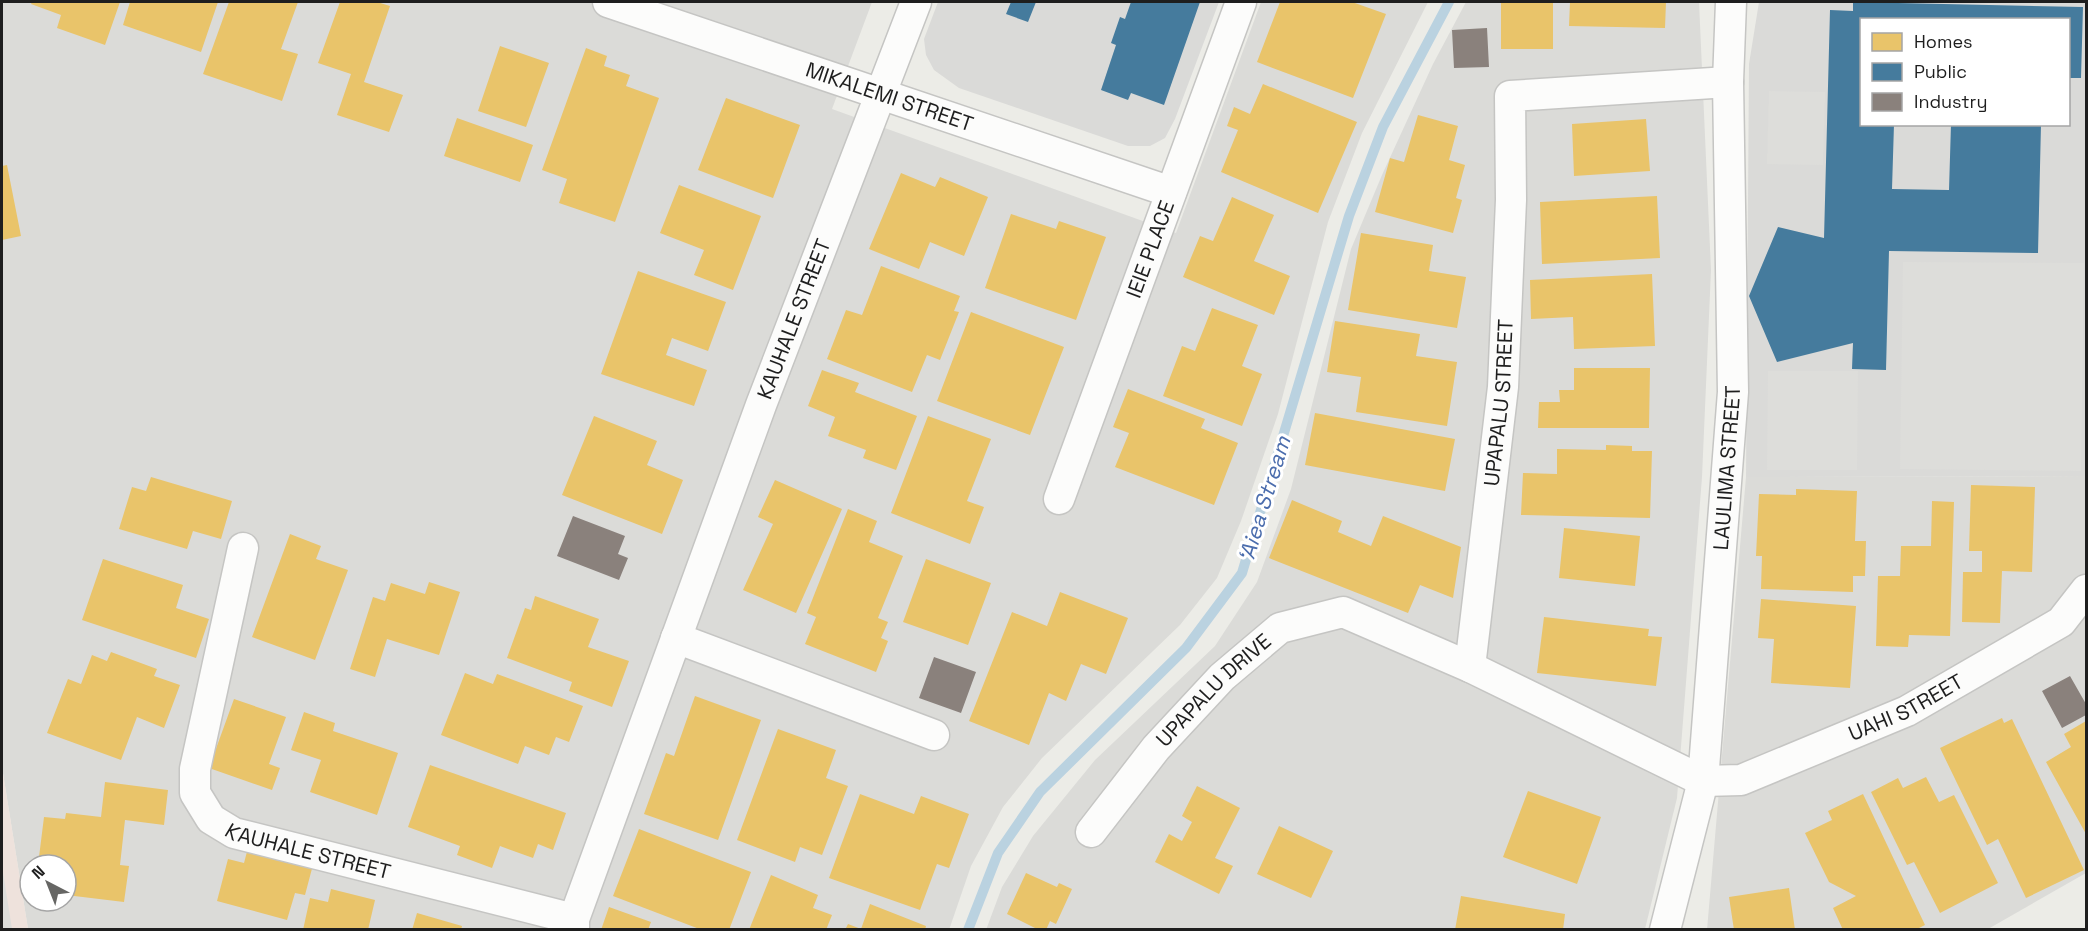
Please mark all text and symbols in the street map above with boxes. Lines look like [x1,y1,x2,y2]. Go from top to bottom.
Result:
legend [1860,18,2070,126]
text: Homes [1914,30,1973,53]
street label: MIKALEMI STREET [802,56,977,137]
text: Public [1914,60,1967,83]
text: Industry [1914,90,1987,113]
street label: IEIE PLACE [1120,197,1180,301]
street label: KAUHALE STREET [751,235,837,403]
street label: UPAPALU STREET [1477,319,1519,488]
street label: LAULIMA STREET [1707,385,1746,551]
water label: ʻAiea Stream [1232,432,1297,565]
street label: UPAPALU DRIVE [1150,627,1277,752]
street label: UAHI STREET [1844,667,1968,747]
street label: KAUHALE STREET [220,817,394,885]
north arrow [18,853,78,913]
text: N [27,861,49,884]

